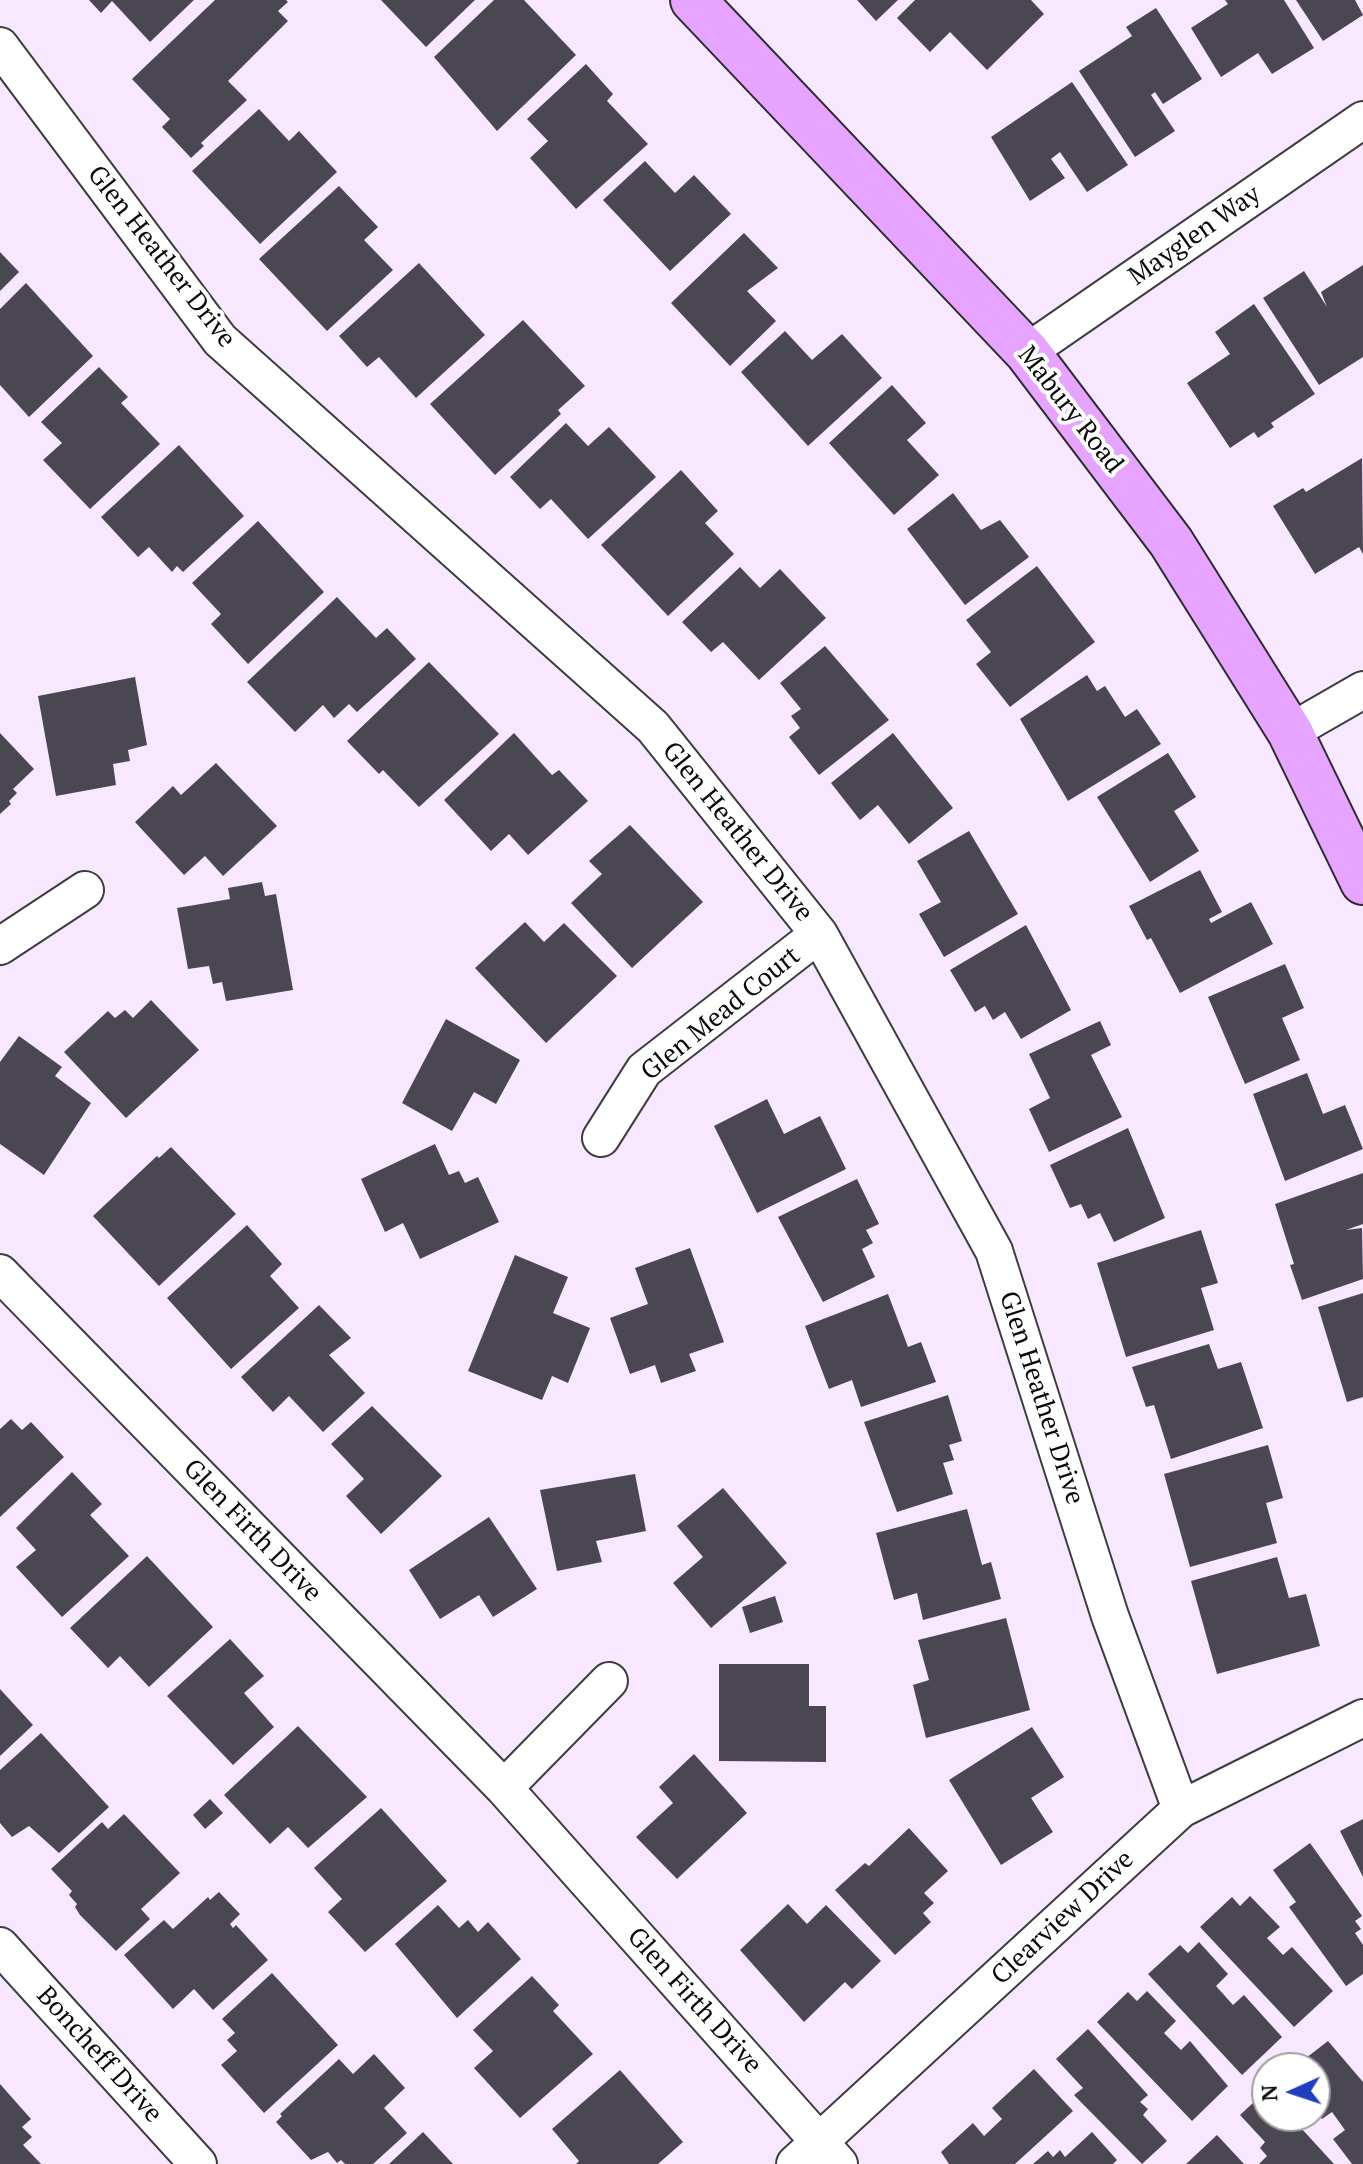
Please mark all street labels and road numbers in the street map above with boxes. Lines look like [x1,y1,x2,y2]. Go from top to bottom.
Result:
street label: Glen Heather Drive [80,160,242,354]
street label: Mayglen Way [1123,179,1267,293]
street label: Mabury Road [1011,340,1129,480]
street label: Glen Heather Drive [655,736,819,928]
street label: Glen Mead Court [635,940,807,1088]
street label: Glen Heather Drive [992,1288,1090,1508]
street label: Glen Firth Drive [176,1453,328,1609]
street label: Clearview Drive [986,1844,1140,1992]
street label: Glen Firth Drive [620,1922,768,2080]
street label: Boncheff Drive [30,1981,168,2129]

